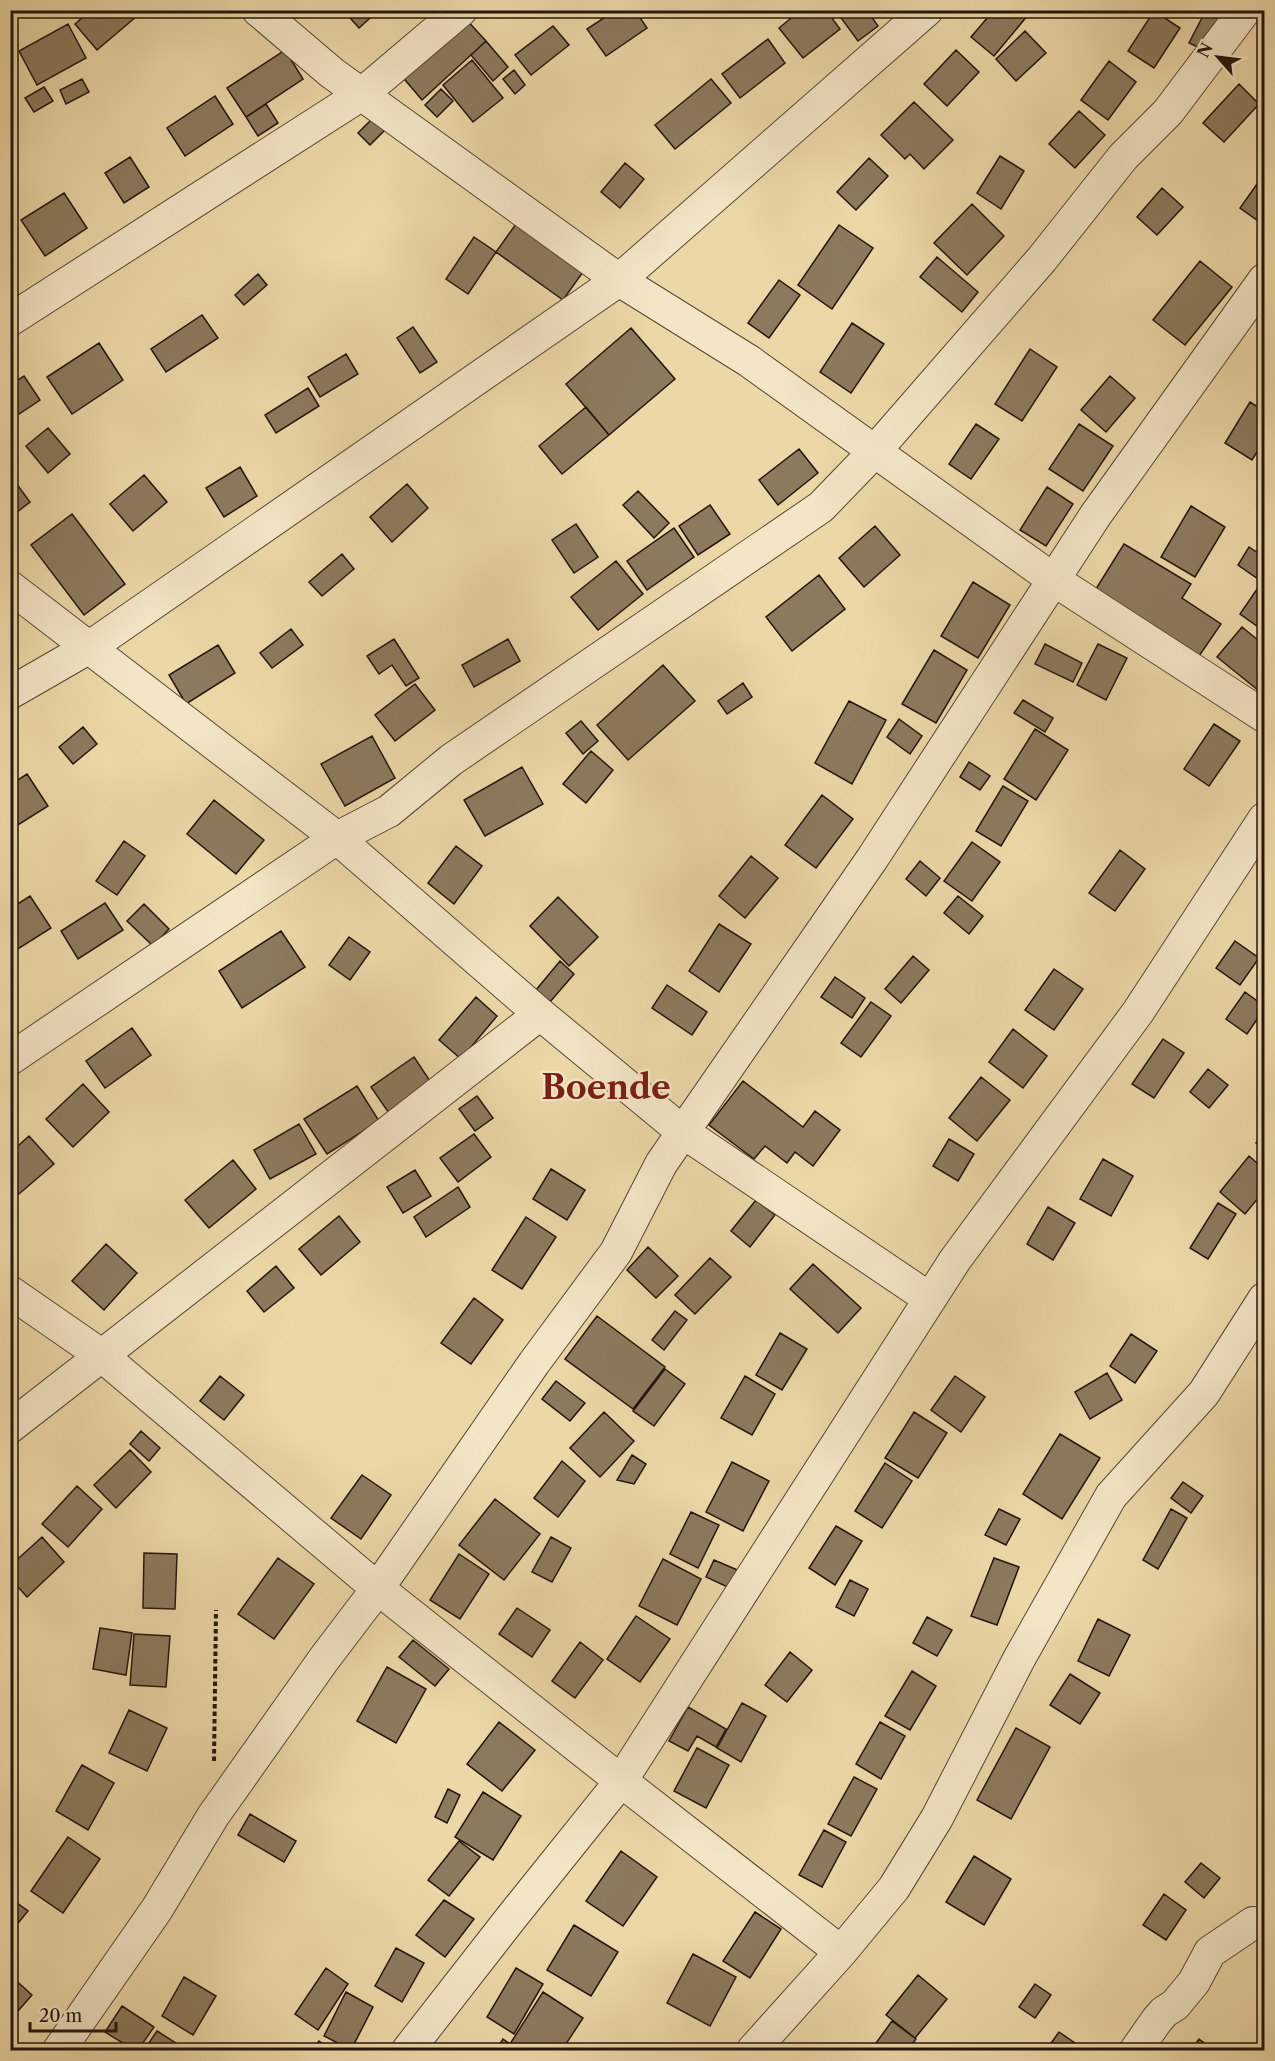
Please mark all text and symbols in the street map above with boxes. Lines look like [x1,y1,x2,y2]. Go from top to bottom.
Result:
north arrow [1188,27,1248,87]
text: N [1193,39,1217,61]
district label: Boende [541,1067,671,1108]
scale bar [30,1995,116,2033]
text: 20 m [39,2005,83,2027]

